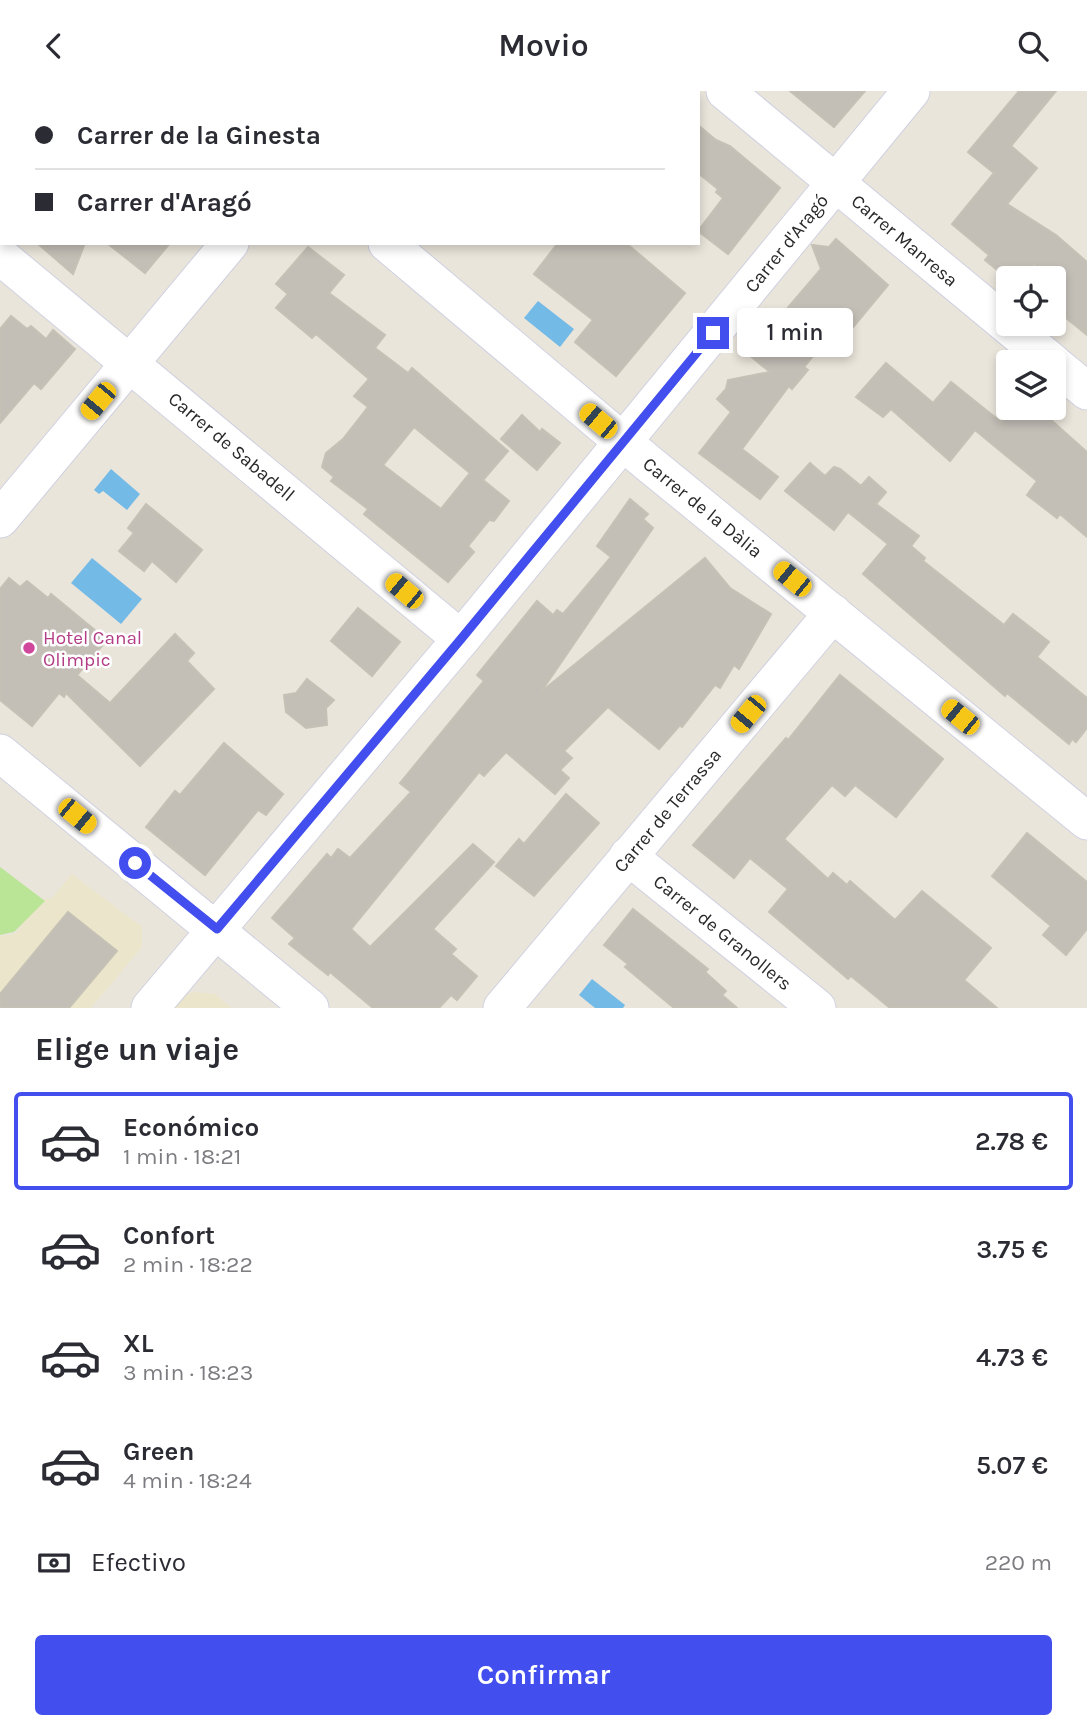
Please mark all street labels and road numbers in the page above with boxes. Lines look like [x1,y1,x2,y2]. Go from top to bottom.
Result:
street label: Carrer d'Aragó [740,190,833,297]
street label: Carrer Manresa [847,190,962,292]
street label: Carrer de Sabadell [164,388,299,506]
street label: Carrer de la Dàlia [638,453,767,563]
street label: Carrer de Terrassa [610,744,726,877]
street label: Carrer de Granollers [649,870,796,995]

